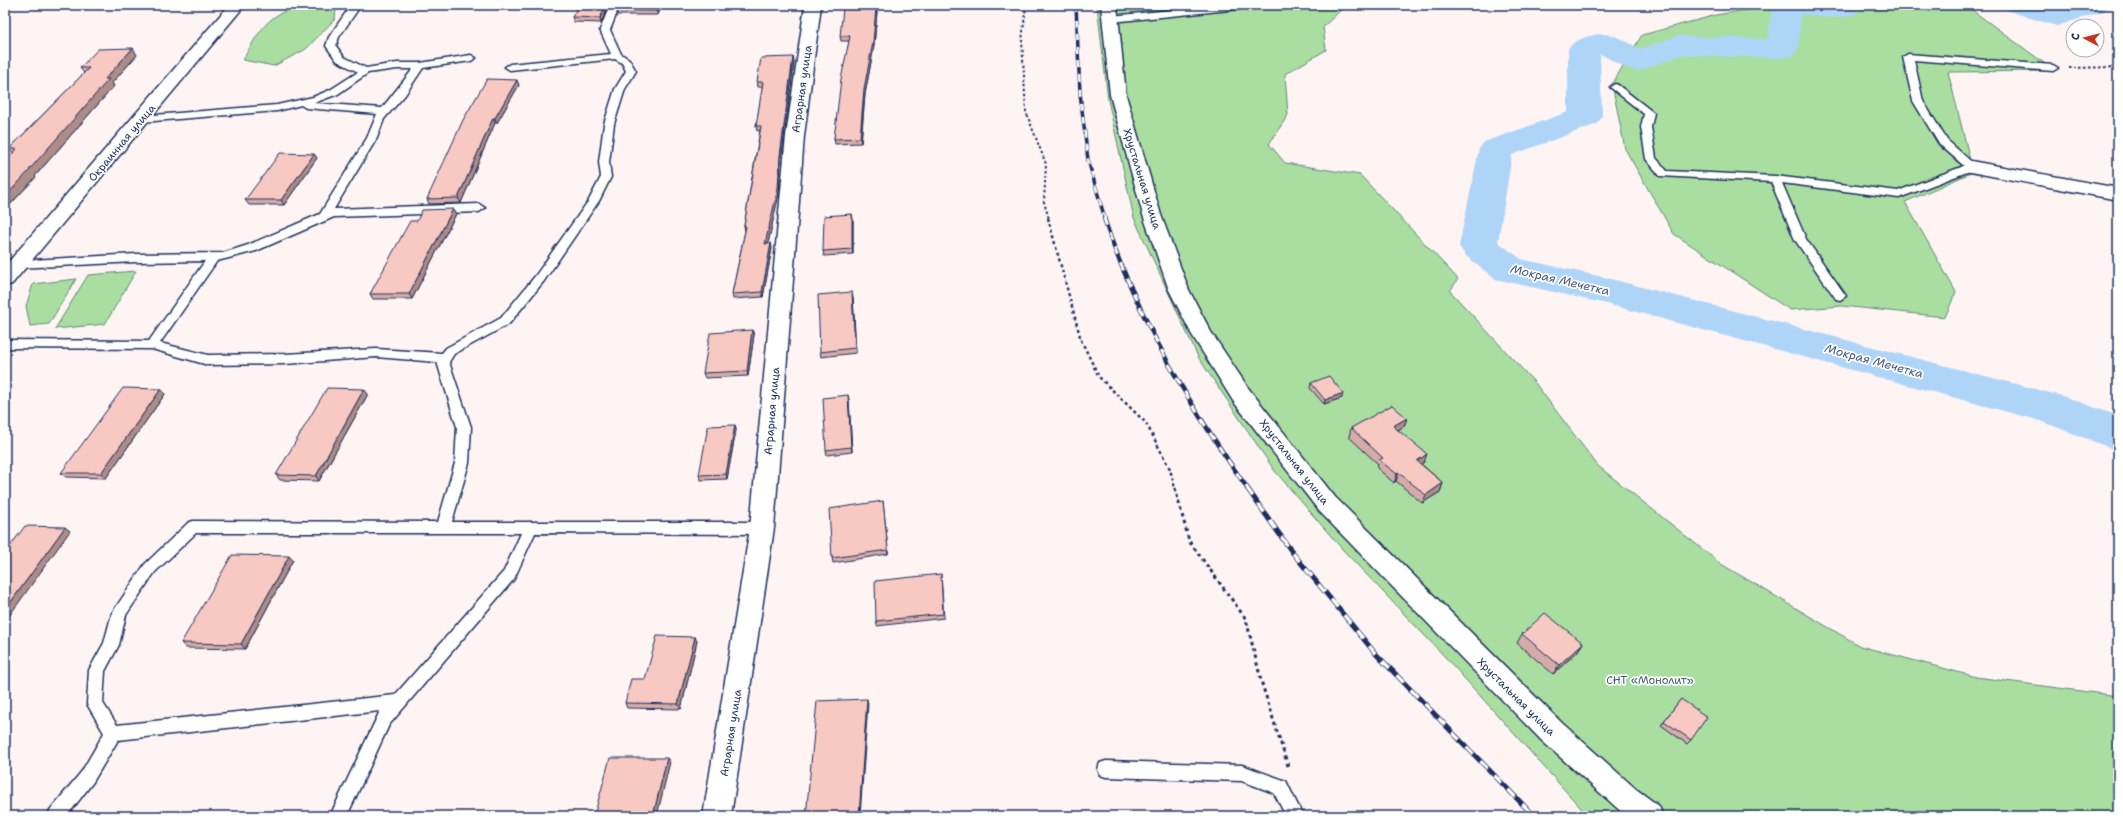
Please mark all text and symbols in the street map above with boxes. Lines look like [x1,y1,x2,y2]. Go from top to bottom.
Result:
north arrow [2065,18,2105,58]
text: С [2068,32,2083,41]
street label: Аграрная улица [788,44,816,134]
street label: Окраинная улица [85,101,159,185]
street label: Хрустальная улица [1120,127,1165,231]
water label: Мокрая Мечетка [1509,261,1611,299]
water label: Мокрая Мечетка [1823,340,1925,382]
street label: Аграрная улица [761,366,783,456]
street label: Хрустальная улица [1256,416,1332,508]
street label: Хрустальная улица [1474,655,1558,739]
park label: СНТ «Монолит» [1606,673,1694,688]
street label: Аграрная улица [717,688,745,778]

